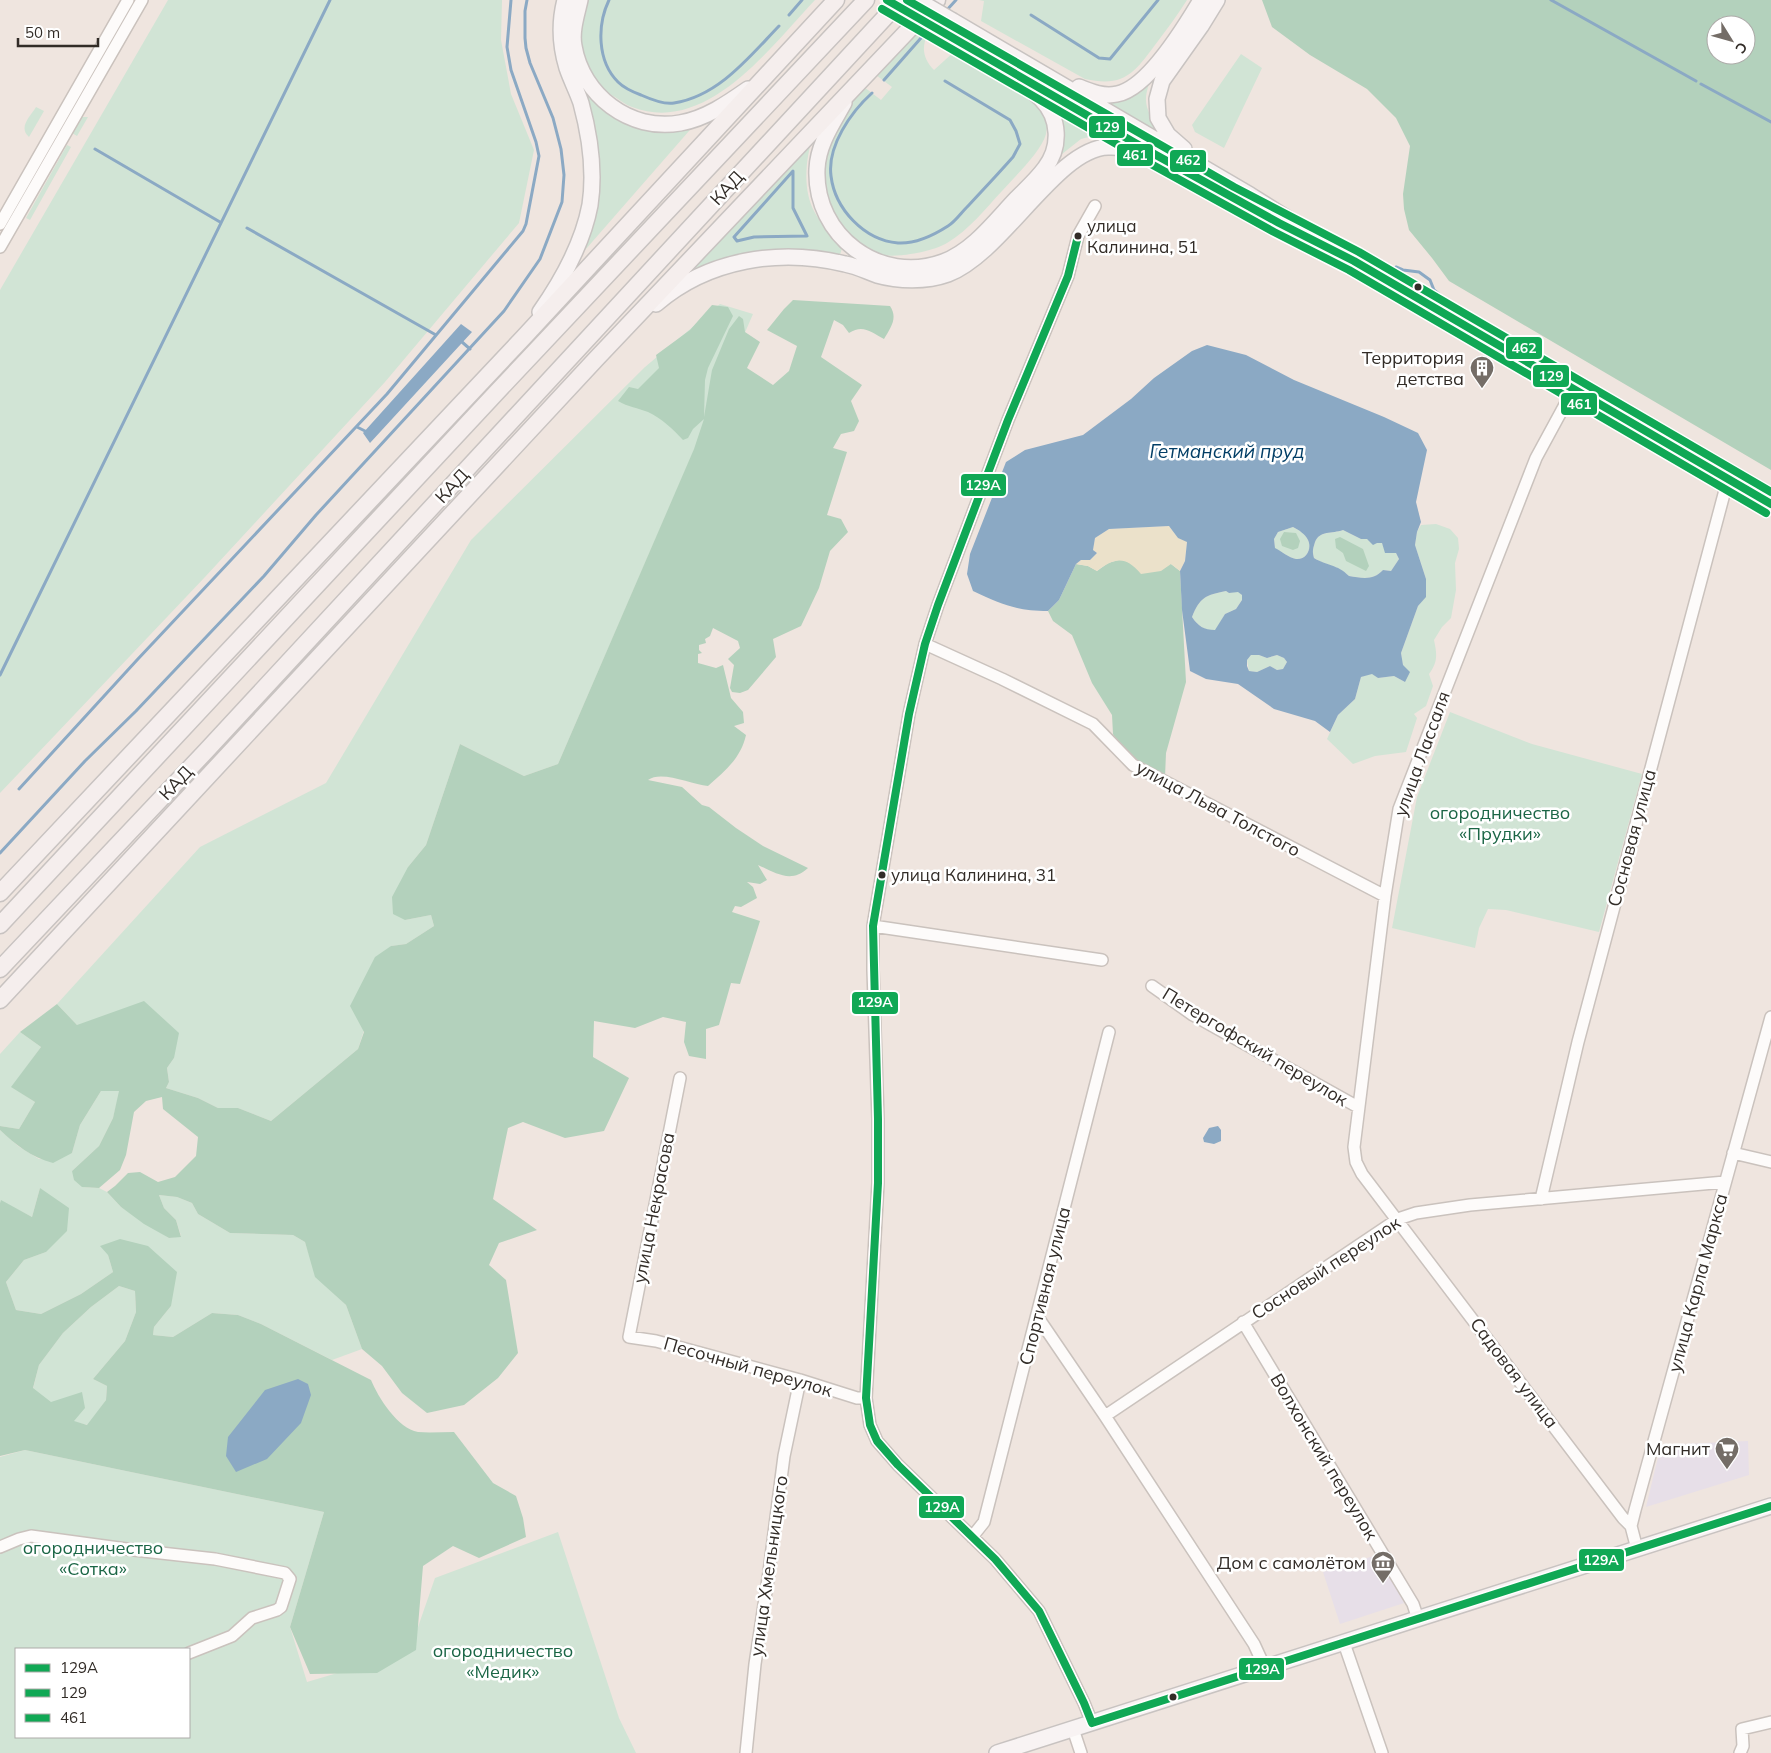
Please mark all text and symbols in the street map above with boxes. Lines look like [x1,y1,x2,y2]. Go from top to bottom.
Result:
scale bar [18,15,98,47]
north arrow [1706,15,1756,65]
text: 50 m [25,23,60,42]
text: С [1731,39,1751,57]
line badge: 129 [1088,115,1126,139]
text: 129 [1094,118,1120,136]
line badge: 461 [1116,143,1154,167]
text: 461 [1122,146,1148,164]
line badge: 462 [1169,149,1207,173]
text: 462 [1175,151,1201,169]
street label: КАД [705,165,749,210]
place label: улица Калинина, 51 [1087,215,1198,257]
marker: улица Калинина, 51 [1073,231,1083,241]
unlabelled marker [1413,282,1423,292]
line badge: 462 [1505,336,1543,360]
text: 462 [1511,339,1537,357]
place label: Территория детства [1362,346,1464,390]
building icon: Территория детства [1469,355,1495,389]
line badge: 129 [1532,364,1570,388]
text: 129 [1538,367,1564,385]
line badge: 461 [1560,392,1598,416]
text: 461 [1566,395,1592,413]
water label: Гетманский пруд [1150,439,1304,463]
street label: КАД [430,463,474,508]
line badge: 129А [960,473,1007,497]
text: 129А [965,476,1001,494]
street label: улица Лассаля [1388,688,1455,820]
street label: улица Льва Толстого [1132,755,1304,862]
street label: КАД [154,760,198,805]
street label: Сосновая улица [1602,767,1661,909]
park label: огородничество «Прудки» [1430,801,1570,845]
place label: улица Калинина, 31 [891,864,1056,886]
marker: улица Калинина, 31 [877,870,887,880]
street label: Петергофский переулок [1158,982,1352,1111]
line badge: 129А [851,991,899,1015]
text: 129А [857,993,893,1011]
street label: улица Некрасова [628,1131,679,1285]
street label: улица Карла Маркса [1663,1191,1732,1375]
street label: Спортивная улица [1014,1204,1075,1367]
street label: Сосновый переулок [1247,1211,1405,1324]
street label: Садовая улица [1465,1313,1563,1433]
street label: Песочный переулок [661,1331,835,1402]
street label: Волхонский переулок [1266,1369,1383,1544]
supermarket icon: Магнит [1714,1436,1740,1470]
place label: Магнит [1646,1437,1711,1460]
street label: улица Хмельницкого [744,1474,793,1658]
line badge: 129А [918,1495,965,1519]
text: 129А [924,1498,960,1516]
park label: огородничество «Сотка» [23,1536,163,1580]
line badge: 129А [1578,1548,1625,1572]
museum icon: Дом с самолётом [1370,1550,1396,1584]
place label: Дом с самолётом [1217,1551,1366,1574]
text: 129А [1583,1551,1619,1569]
park label: огородничество «Медик» [433,1639,573,1683]
legend [15,1648,190,1738]
line badge: 129А [1238,1657,1285,1681]
text: 129А [60,1658,98,1677]
text: 129А [1244,1660,1280,1678]
text: 129 [60,1683,87,1702]
unlabelled marker [1168,1692,1178,1702]
text: 461 [60,1708,87,1727]

